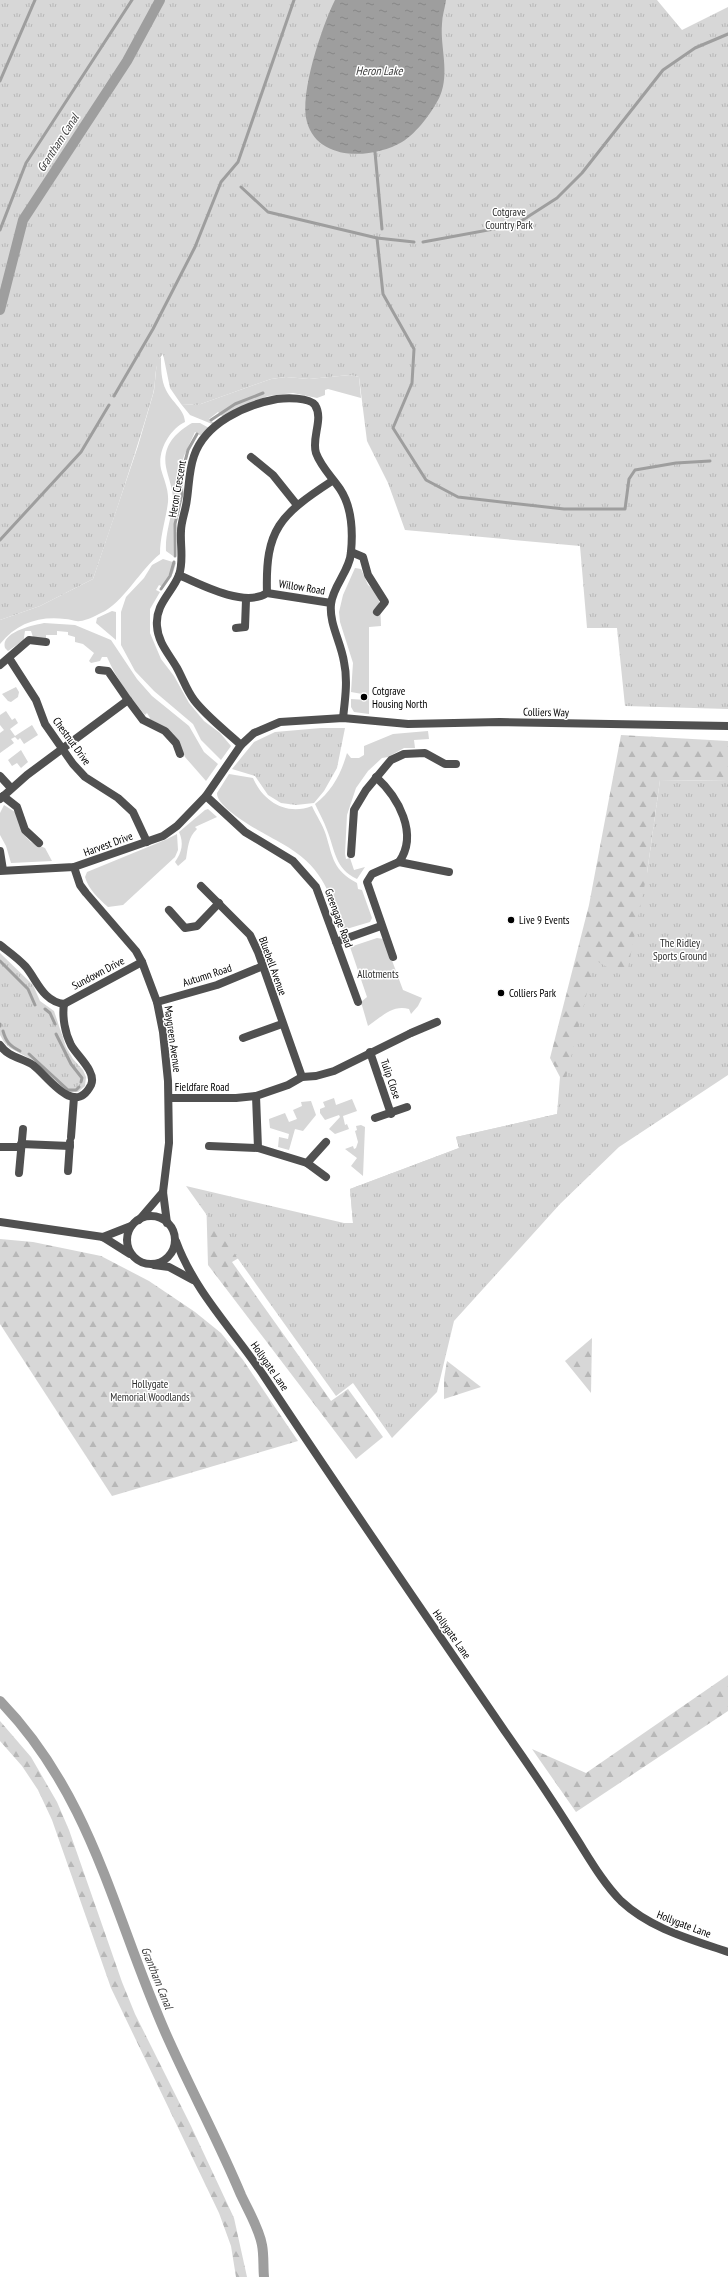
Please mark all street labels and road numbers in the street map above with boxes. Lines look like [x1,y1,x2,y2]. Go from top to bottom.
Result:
street label: Heron Crescent [165,459,189,519]
street label: Willow Road [278,576,327,598]
street label: Colliers Way [523,705,570,719]
street label: Chestnut Drive [50,714,94,768]
street label: Harvest Drive [82,829,135,859]
street label: Greengage Road [322,887,356,950]
street label: Bluebell Avenue [256,935,290,998]
street label: Sundown Drive [69,953,127,993]
street label: Autumn Road [181,960,234,990]
street label: Maygreen Avenue [161,1005,185,1074]
street label: Tulip Close [378,1057,405,1101]
street label: Fieldfare Road [175,1080,230,1094]
street label: Hollygate Lane [248,1339,292,1394]
street label: Hollygate Lane [430,1607,474,1662]
street label: Hollygate Lane [655,1907,714,1941]

